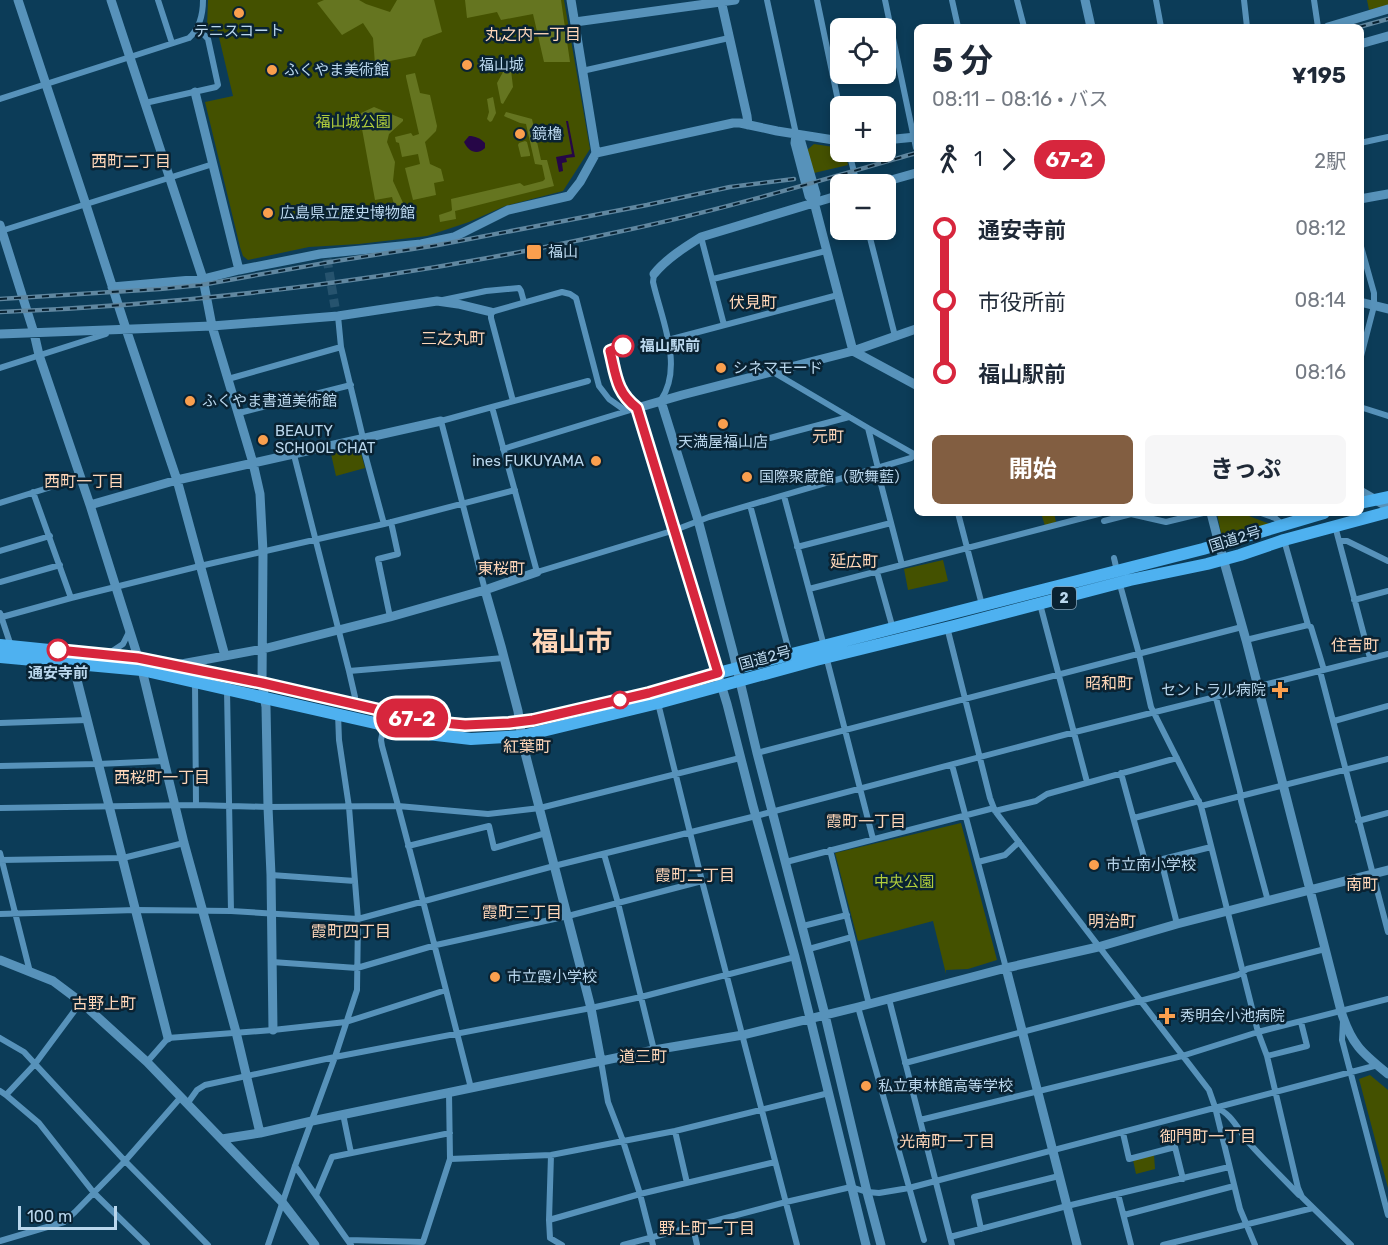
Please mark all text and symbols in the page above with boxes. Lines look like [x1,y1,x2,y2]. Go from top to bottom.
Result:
marker: テニスコート [232,6,246,20]
map controls [830,18,896,240]
button: locate [830,18,896,84]
place label: テニスコート [194,22,284,40]
district label: 丸之内一丁目 [485,25,581,44]
text: 5 分 [932,41,993,80]
place label: 福山城 [479,56,524,74]
marker: 福山城 [460,58,474,72]
place label: ふくやま美術館 [284,61,389,79]
text: ¥195 [1292,62,1346,89]
marker: ふくやま美術館 [265,63,279,77]
text: 08:11 – 08:16 · バス [932,87,1109,111]
button: + [830,96,896,162]
park label: 福山城公園 [315,113,391,131]
place label: 鏡櫓 [532,125,562,143]
marker: 鏡櫓 [513,127,527,141]
icon: walk [932,143,965,176]
icon: forward [992,143,1025,176]
text: 1 [974,147,983,171]
text: 67-2 [1046,147,1093,172]
text: 2駅 [1314,149,1346,173]
district label: 西町二丁目 [91,152,171,171]
button: − [830,174,896,240]
place label: 広島県立歴史博物館 [280,204,415,222]
marker: 広島県立歴史博物館 [261,206,275,220]
text: 08:12 [1295,216,1346,240]
text: 通安寺前 [978,217,1066,244]
marker: 福山 [525,243,543,261]
place label: 福山 [548,243,578,261]
text: 08:14 [1294,288,1346,312]
text: 市役所前 [978,289,1066,316]
district label: 伏見町 [729,293,777,312]
district label: 三之丸町 [421,329,485,348]
marker: 福山駅前 [612,335,634,357]
place label: 福山駅前 [639,337,700,355]
place label: シネマモード [733,359,823,377]
text: 08:16 [1295,360,1346,384]
marker: シネマモード [714,361,728,375]
text: 福山駅前 [978,361,1066,388]
place label: ふくやま書道美術館 [202,392,337,410]
marker: ふくやま書道美術館 [183,394,197,408]
marker: 天満屋福山店 [716,417,730,431]
place label: BEAUTY SCHOOL CHAT [275,422,376,457]
district label: 元町 [812,427,844,446]
marker: BEAUTY SCHOOL CHAT [256,433,270,447]
place label: 天満屋福山店 [678,433,768,451]
button: 開始 [932,435,1133,504]
button: きっぷ [1145,435,1346,504]
place label: ines FUKUYAMA [472,452,584,470]
marker: ines FUKUYAMA [589,454,603,468]
place label: 国際聚蔵館（歌舞藍） [759,468,909,486]
marker: 国際聚蔵館（歌舞藍） [740,470,754,484]
district label: 西町一丁目 [44,472,124,491]
street label: 国道2号 [1207,523,1263,555]
district label: 延広町 [830,552,878,571]
district label: 東桜町 [477,559,525,578]
road number: 2 [1052,587,1076,609]
district label: 福山市 [532,626,613,658]
district label: 住吉町 [1331,636,1379,655]
marker: 通安寺前 [47,639,69,661]
street label: 国道2号 [737,642,793,674]
place label: 通安寺前 [28,664,88,682]
district label: 昭和町 [1085,674,1133,693]
place label: セントラル病院 [1161,681,1266,699]
marker: セントラル病院 [1271,681,1289,699]
unlabelled marker [611,691,629,709]
line badge: 67-2 [370,698,454,738]
text: 67-2 [388,706,436,731]
district label: 紅葉町 [503,737,551,756]
district label: 西桜町一丁目 [114,768,210,787]
district label: 霞町一丁目 [826,812,906,831]
place label: 市立南小学校 [1106,856,1196,874]
marker: 市立南小学校 [1087,858,1101,872]
district label: 霞町二丁目 [655,866,735,885]
park label: 中央公園 [874,873,934,891]
district label: 南町 [1346,875,1378,894]
district label: 霞町三丁目 [482,903,562,922]
district label: 明治町 [1088,912,1136,931]
district label: 霞町四丁目 [311,922,391,941]
place label: 市立霞小学校 [507,968,597,986]
marker: 市立霞小学校 [488,970,502,984]
district label: 古野上町 [72,994,136,1013]
marker: 秀明会小池病院 [1158,1007,1176,1025]
place label: 秀明会小池病院 [1180,1007,1285,1025]
district label: 道三町 [619,1047,667,1066]
place label: 私立東林館高等学校 [878,1077,1013,1095]
marker: 私立東林館高等学校 [859,1079,873,1093]
district label: 御門町一丁目 [1160,1127,1256,1146]
district label: 光南町一丁目 [899,1132,995,1151]
scale bar [18,1203,117,1230]
text: 100 m [27,1207,72,1226]
district label: 野上町一丁目 [659,1219,755,1238]

